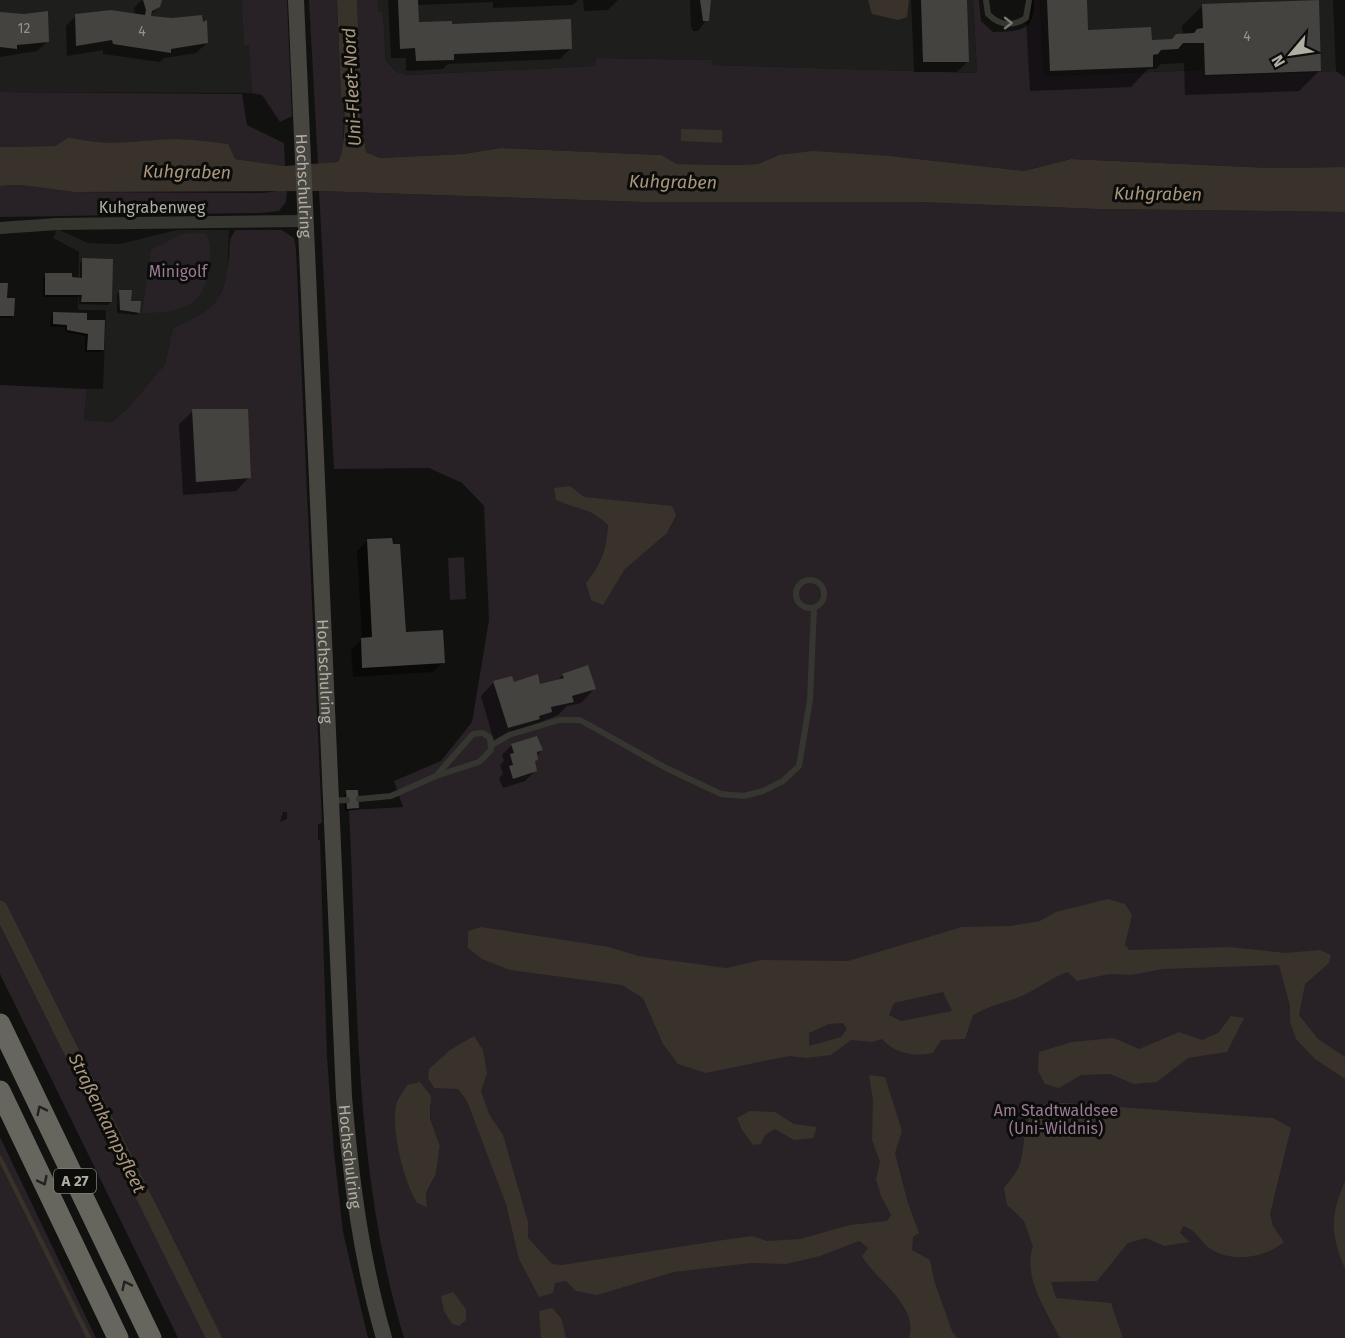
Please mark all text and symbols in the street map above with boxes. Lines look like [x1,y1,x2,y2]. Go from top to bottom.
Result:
one-way arrow [1003,17,1012,29]
house number: 12 [18,20,31,37]
house number: 4 [138,23,146,40]
north arrow [1261,24,1321,84]
water label: Uni-Fleet-Nord [338,27,366,147]
house number: 4 [1243,28,1251,45]
text: N [1267,52,1289,70]
street label: Hochschulring [292,133,315,239]
water label: Kuhgraben [143,160,231,184]
water label: Kuhgraben [629,170,717,194]
water label: Kuhgraben [1114,182,1202,206]
street label: Kuhgrabenweg [99,198,206,217]
park label: Minigolf [149,262,209,281]
street label: Hochschulring [313,619,337,725]
water label: Straßenkampsfleet [63,1049,151,1197]
park label: Am Stadtwaldsee (Uni-Wildnis) [994,1101,1118,1138]
street label: Hochschulring [335,1104,365,1210]
one-way arrow [36,1105,48,1116]
road number: A 27 [54,1169,96,1193]
one-way arrow [36,1175,48,1186]
one-way arrow [121,1281,133,1292]

